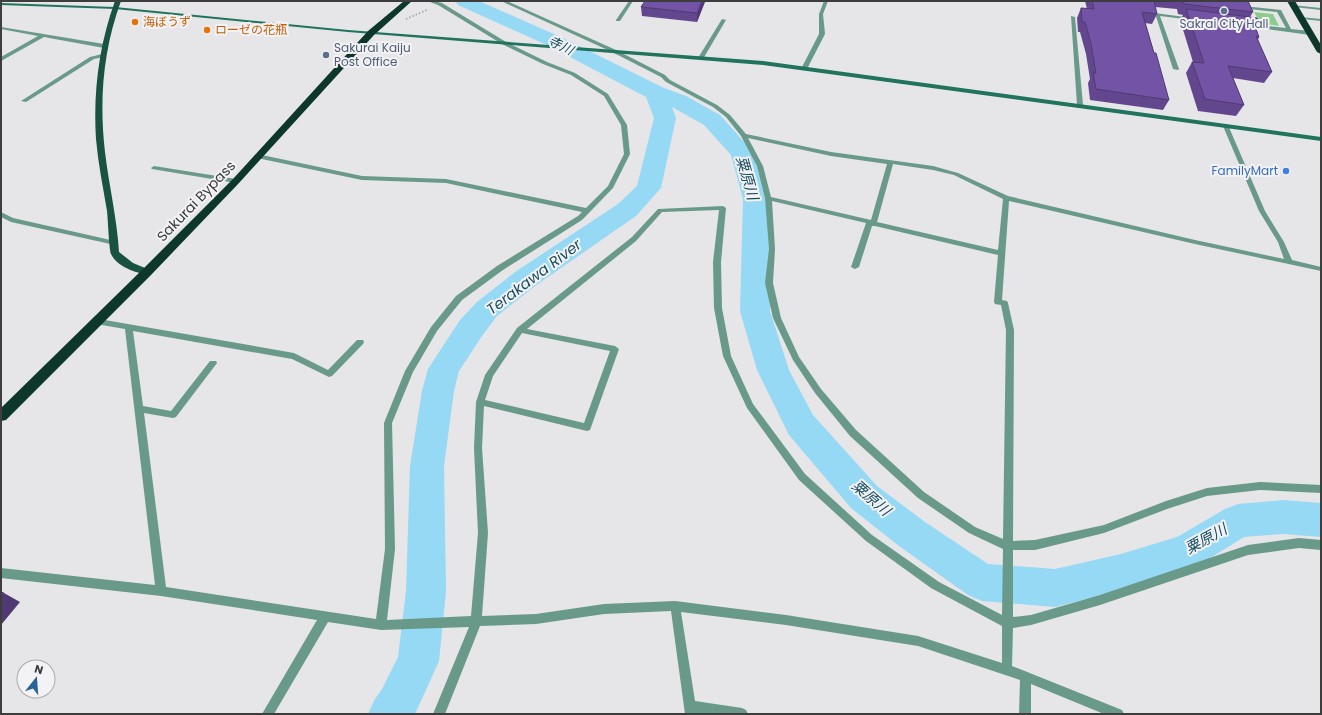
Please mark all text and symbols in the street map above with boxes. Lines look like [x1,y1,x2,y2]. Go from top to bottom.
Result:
marker: Sakrai City Hall [1219,6,1229,16]
place label: 海ぼうず [143,13,191,30]
place label: Sakrai City Hall [1180,15,1269,32]
marker: 海ぼうず [130,17,140,27]
place label: ローゼの花瓶 [215,21,288,38]
marker: ローゼの花瓶 [202,25,212,35]
water label: 寺川 [545,31,578,61]
place label: Sakurai Kaiju Post Office [334,39,411,70]
marker: Sakurai Kaiju Post Office [321,50,331,60]
water label: 粟原川 [731,153,764,204]
street label: Sakurai Bypass [152,156,240,246]
place label: FamilyMart [1212,162,1278,179]
marker: FamilyMart [1281,166,1291,176]
water label: Terakawa River [482,234,586,319]
water label: 粟原川 [847,475,897,522]
water label: 粟原川 [1181,518,1232,559]
north arrow [16,659,56,699]
text: N [33,661,45,678]

